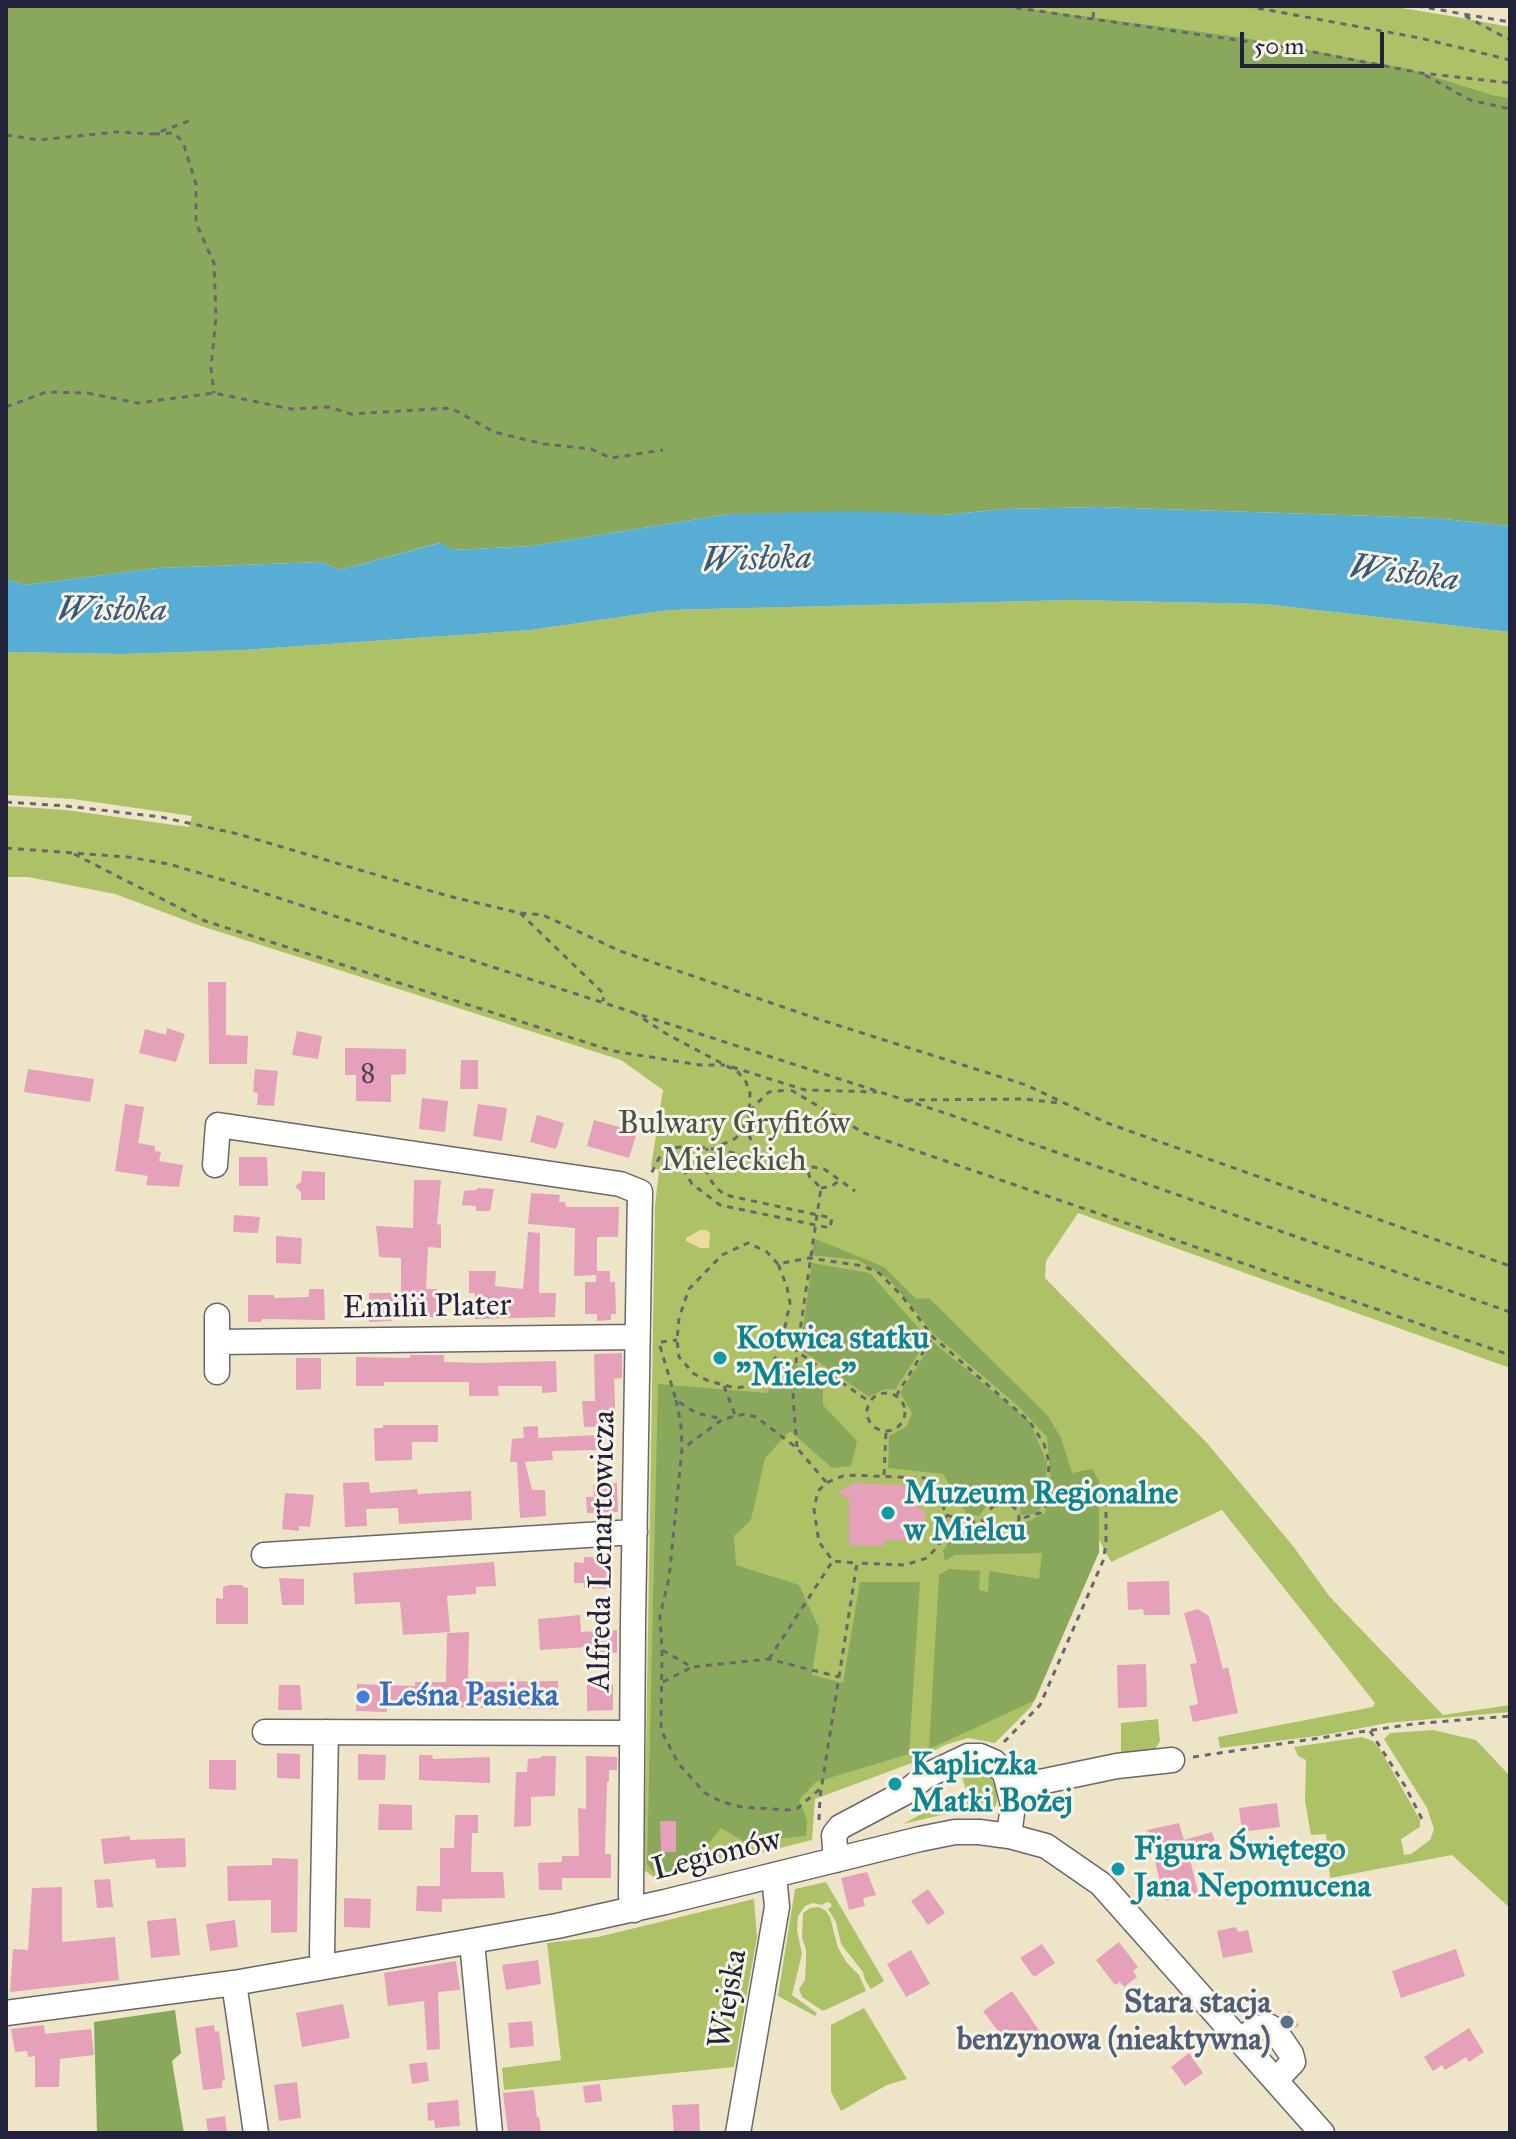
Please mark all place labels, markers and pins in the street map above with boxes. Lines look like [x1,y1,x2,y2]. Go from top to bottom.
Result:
place label: Kotwica statku "Mielec" [736,1321,929,1396]
marker: Kotwica statku "Mielec" [711,1349,729,1367]
place label: Muzeum Regionalne w Mielcu [904,1476,1178,1551]
marker: Muzeum Regionalne w Mielcu [879,1504,897,1522]
place label: Leśna Pasieka [379,1678,559,1716]
marker: Leśna Pasieka [354,1688,372,1706]
place label: Kapliczka Matki Bożej [911,1747,1073,1822]
marker: Kapliczka Matki Bożej [886,1775,904,1793]
place label: Figura Świętego Jana Nepomucena [1134,1832,1371,1907]
marker: Figura Świętego Jana Nepomucena [1109,1860,1127,1878]
place label: Stara stacja benzynowa (nieaktywna) [957,1985,1271,2060]
marker: Stara stacja benzynowa (nieaktywna) [1278,2013,1296,2031]

